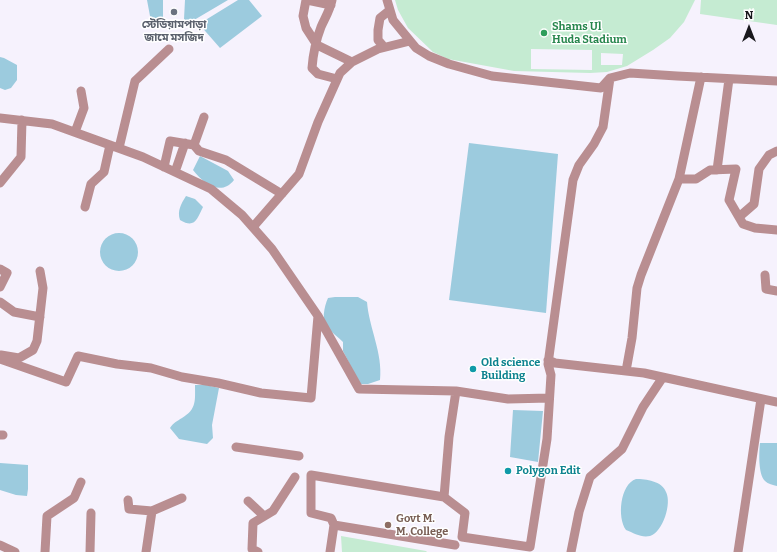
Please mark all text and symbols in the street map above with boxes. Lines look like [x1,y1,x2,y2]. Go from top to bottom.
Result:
marker: স্টেডিয়ামপাড়া জামে মসজিদ [169,7,179,17]
north arrow [729,8,769,48]
text: N [745,9,753,22]
place label: স্টেডিয়ামপাড়া জামে মসজিদ [142,18,206,44]
place label: Shams Ul Huda Stadium [552,20,627,46]
marker: Shams Ul Huda Stadium [539,28,549,38]
place label: Old science Building [481,356,540,382]
marker: Old science Building [468,364,478,374]
place label: Polygon Edit [516,464,581,478]
marker: Polygon Edit [503,466,513,476]
place label: Govt M. M. College [396,512,448,538]
marker: Govt M. M. College [383,520,393,530]

